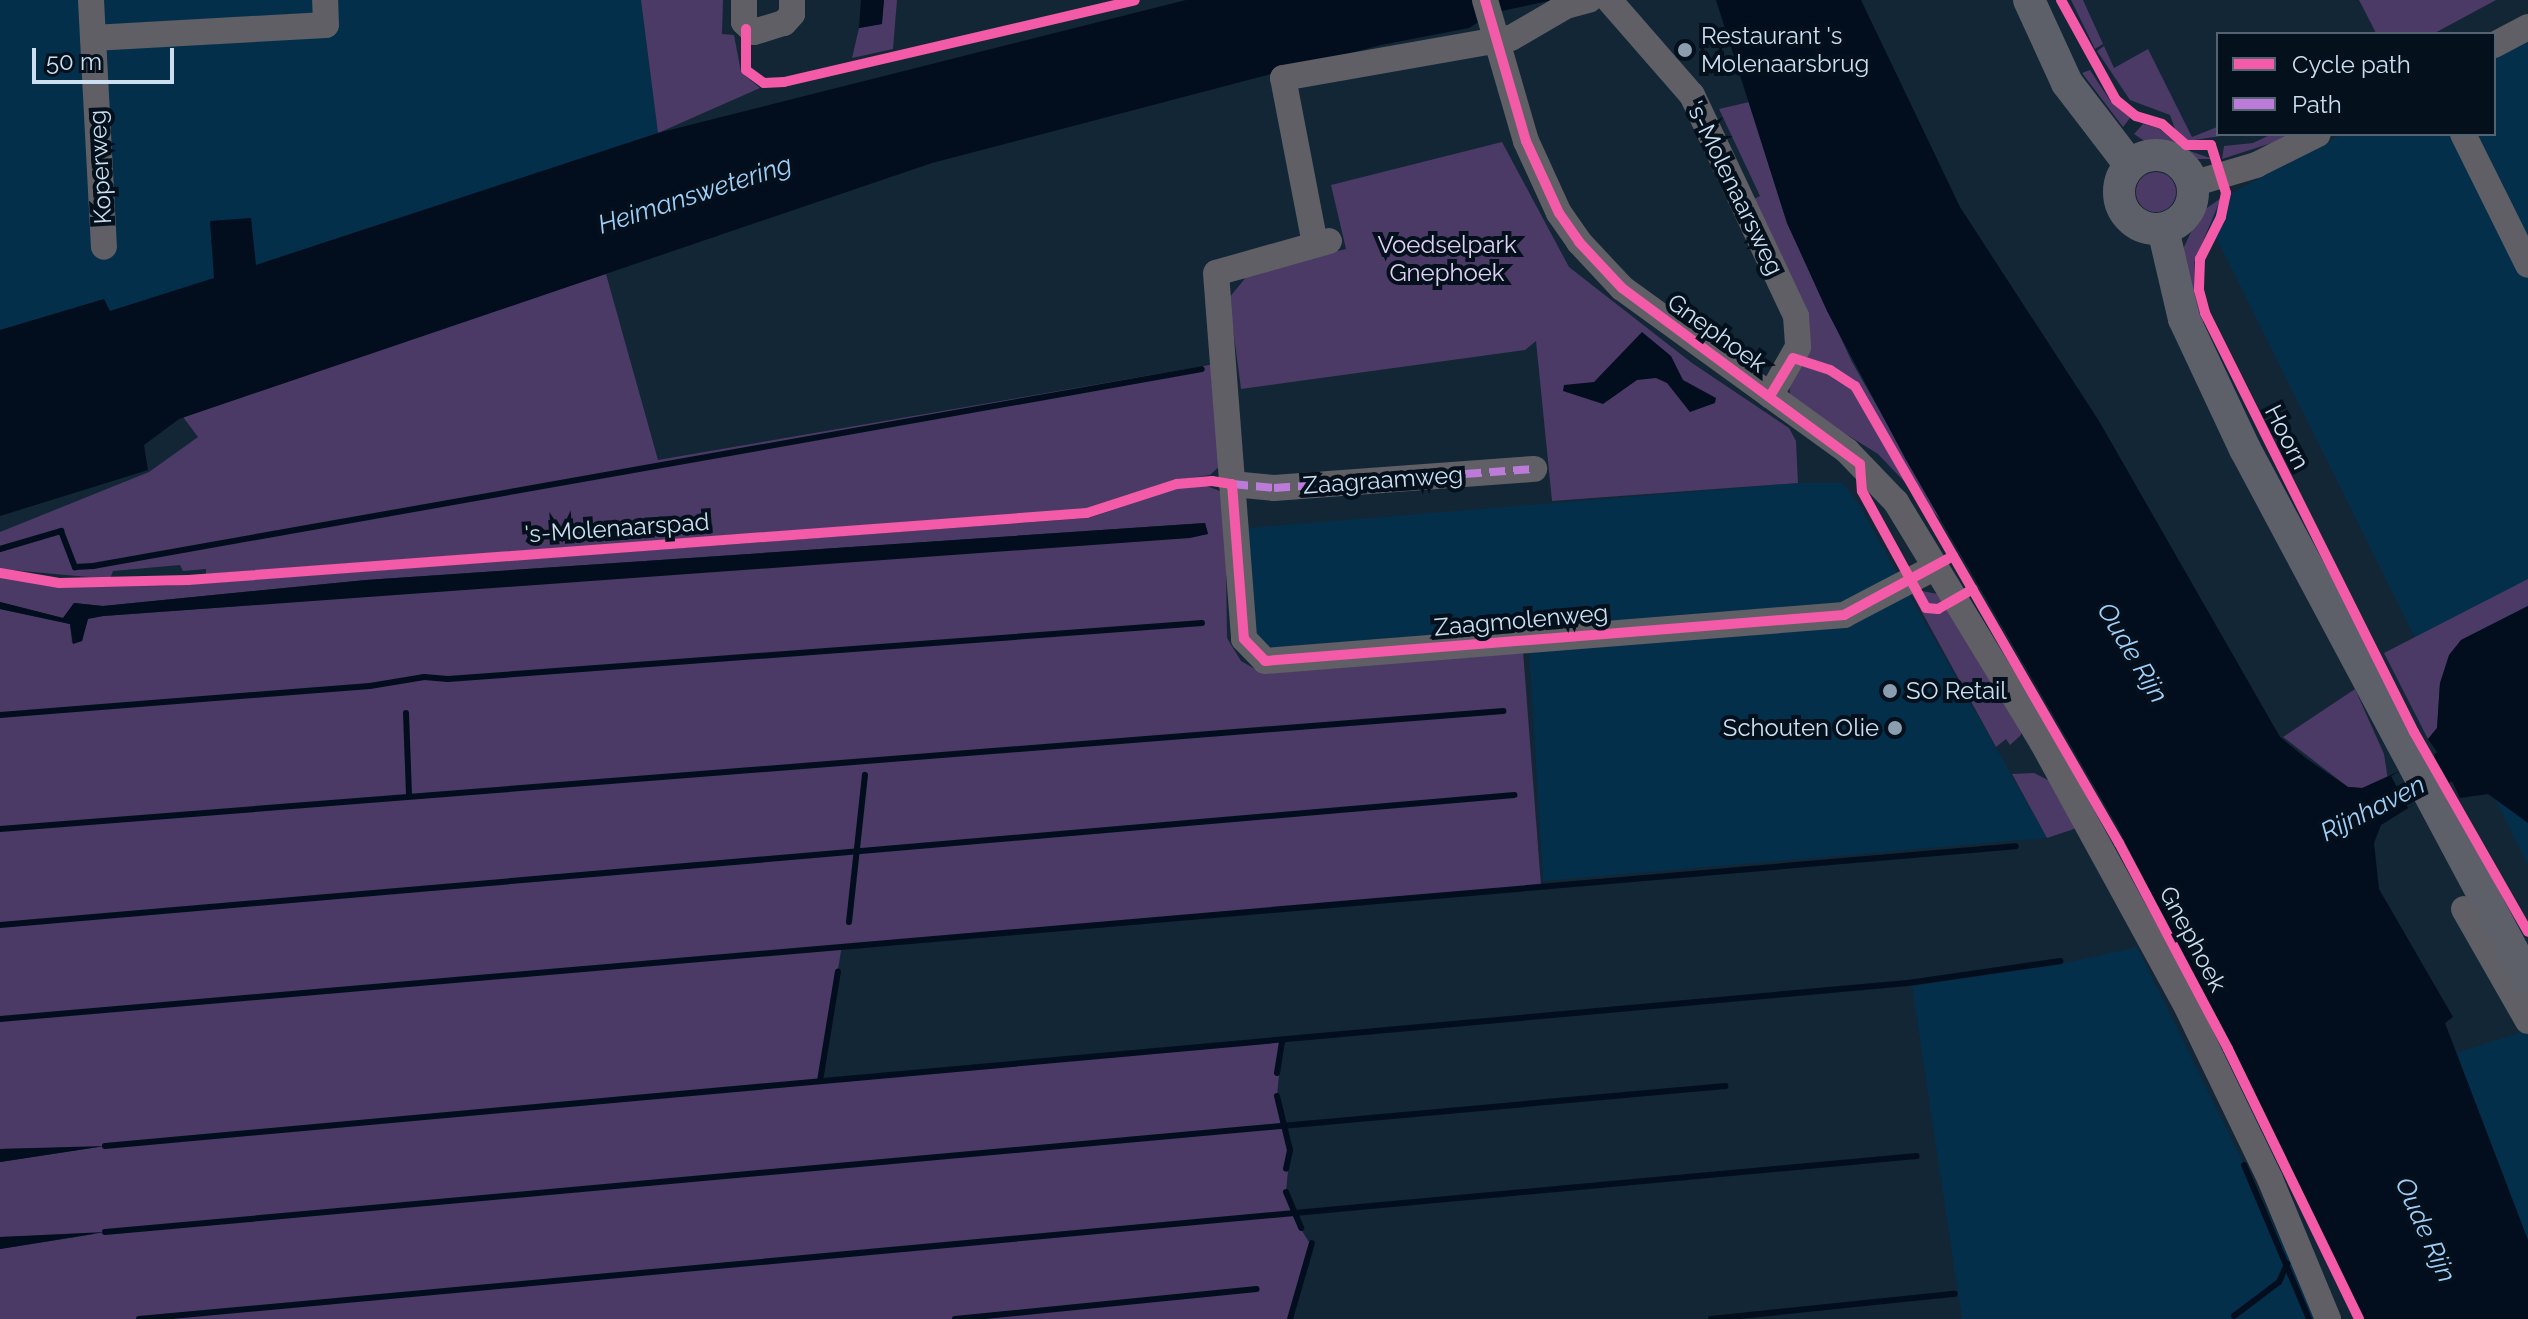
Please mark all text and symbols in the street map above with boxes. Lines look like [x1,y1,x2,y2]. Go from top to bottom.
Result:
place label: Restaurant 's Molenaarsbrug [1701,22,1869,78]
scale bar [36,32,178,82]
legend [2216,32,2496,136]
marker: Restaurant 's Molenaarsbrug [1676,41,1694,59]
text: 50 m [46,47,102,76]
text: Cycle path [2292,50,2411,79]
text: Path [2292,90,2342,119]
street label: 's-Molenaarsweg [1680,96,1790,280]
street label: Koperweg [83,109,117,225]
water label: Heimanswetering [594,149,796,241]
park label: Voedselpark Gnephoek [1377,231,1517,287]
street label: Gnephoek [1662,288,1772,378]
street label: Hoorn [2259,400,2315,474]
street label: Zaagraamweg [1302,460,1464,500]
street label: 's-Molenaarspad [524,507,710,549]
water label: Oude Rijn [2090,597,2174,709]
street label: Zaagmolenweg [1433,598,1609,642]
place label: SO Retail [1906,677,2007,705]
marker: SO Retail [1881,682,1899,700]
place label: Schouten Olie [1723,714,1879,742]
marker: Schouten Olie [1886,719,1904,737]
water label: Rijnhaven [2316,769,2430,849]
street label: Gnephoek [2153,881,2233,997]
water label: Oude Rijn [2388,1173,2462,1287]

